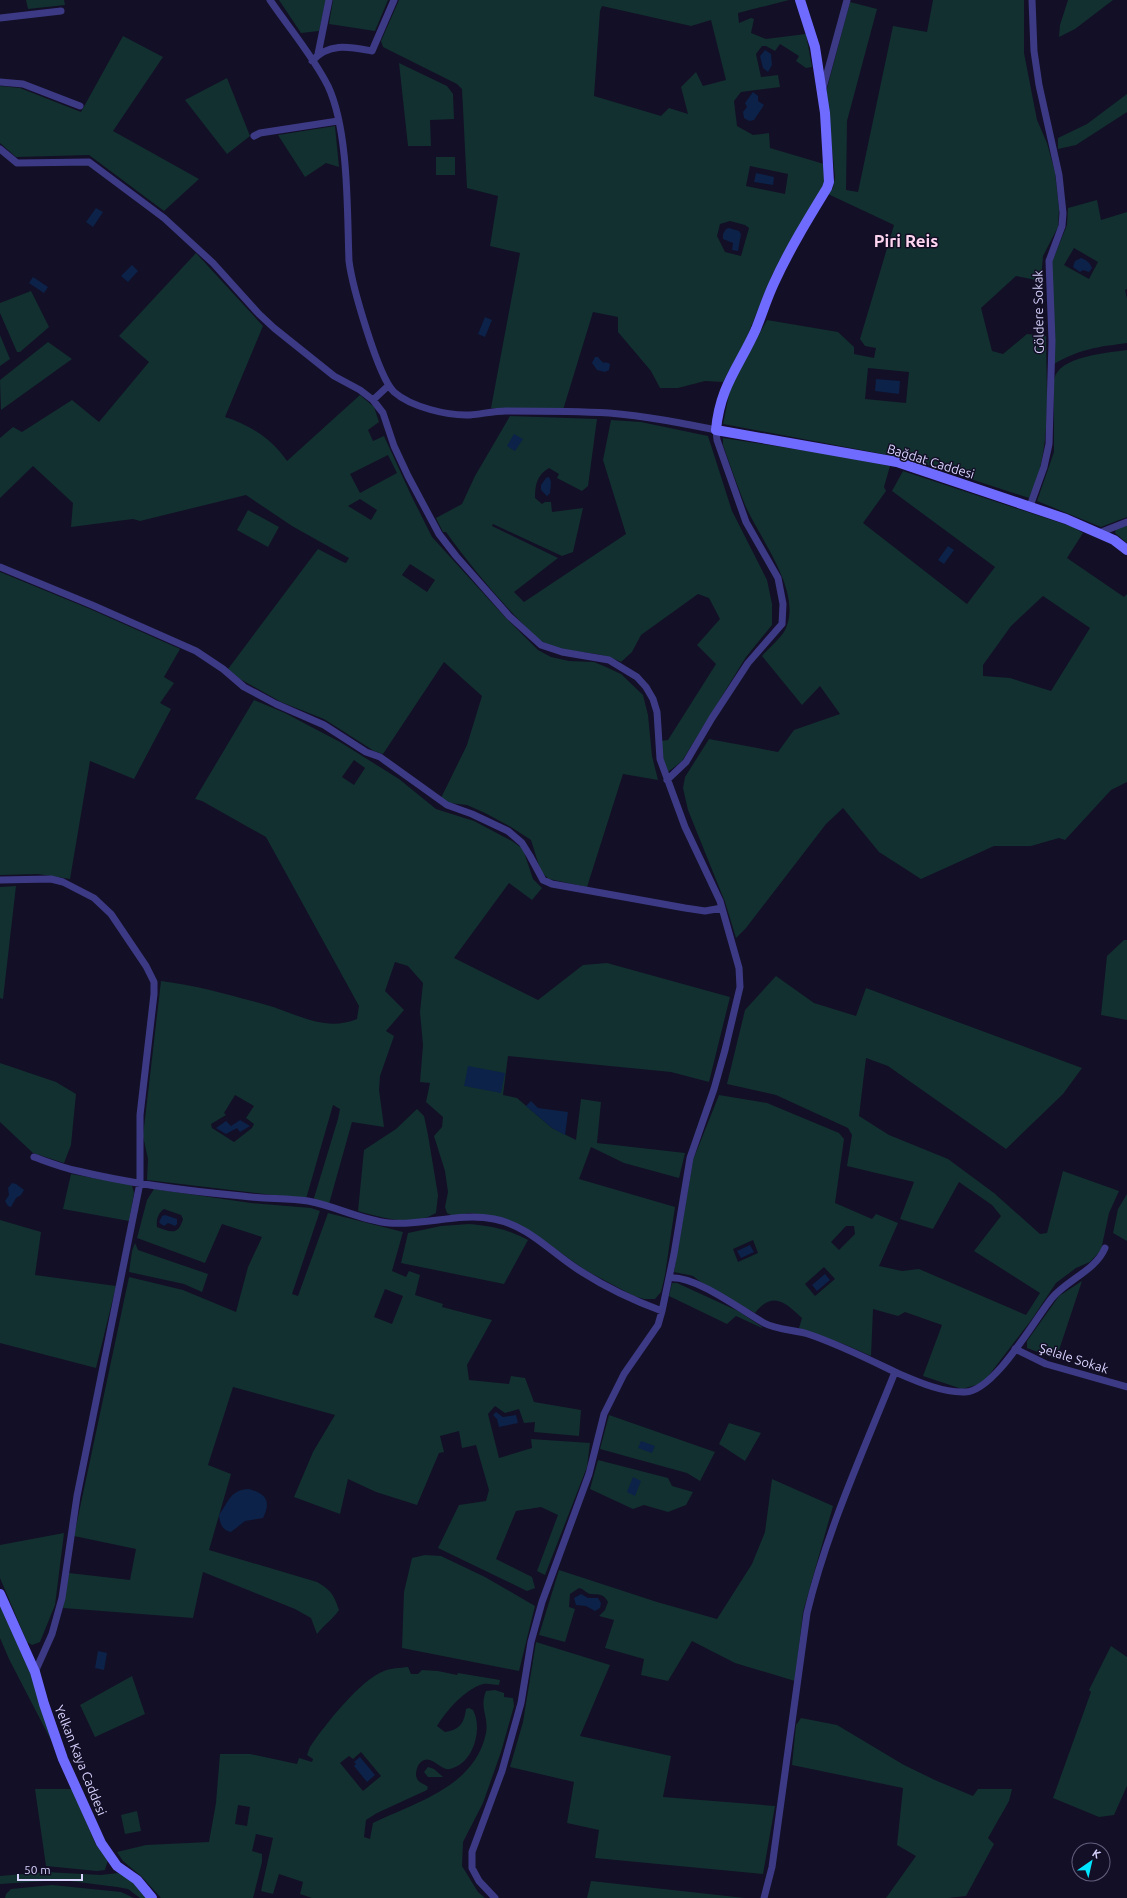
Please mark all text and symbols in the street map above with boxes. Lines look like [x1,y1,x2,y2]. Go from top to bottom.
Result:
district label: Piri Reis [874,231,938,250]
street label: Göldere Sokak [1030,270,1046,354]
street label: Bağdat Caddesi [886,441,976,481]
street label: Şelale Sokak [1038,1340,1111,1376]
street label: Yelkan Kaya Caddesi [52,1703,110,1817]
north arrow [1071,1842,1111,1882]
text: K [1090,1847,1104,1861]
scale bar [18,1856,82,1882]
text: 50 m [24,1863,51,1876]

